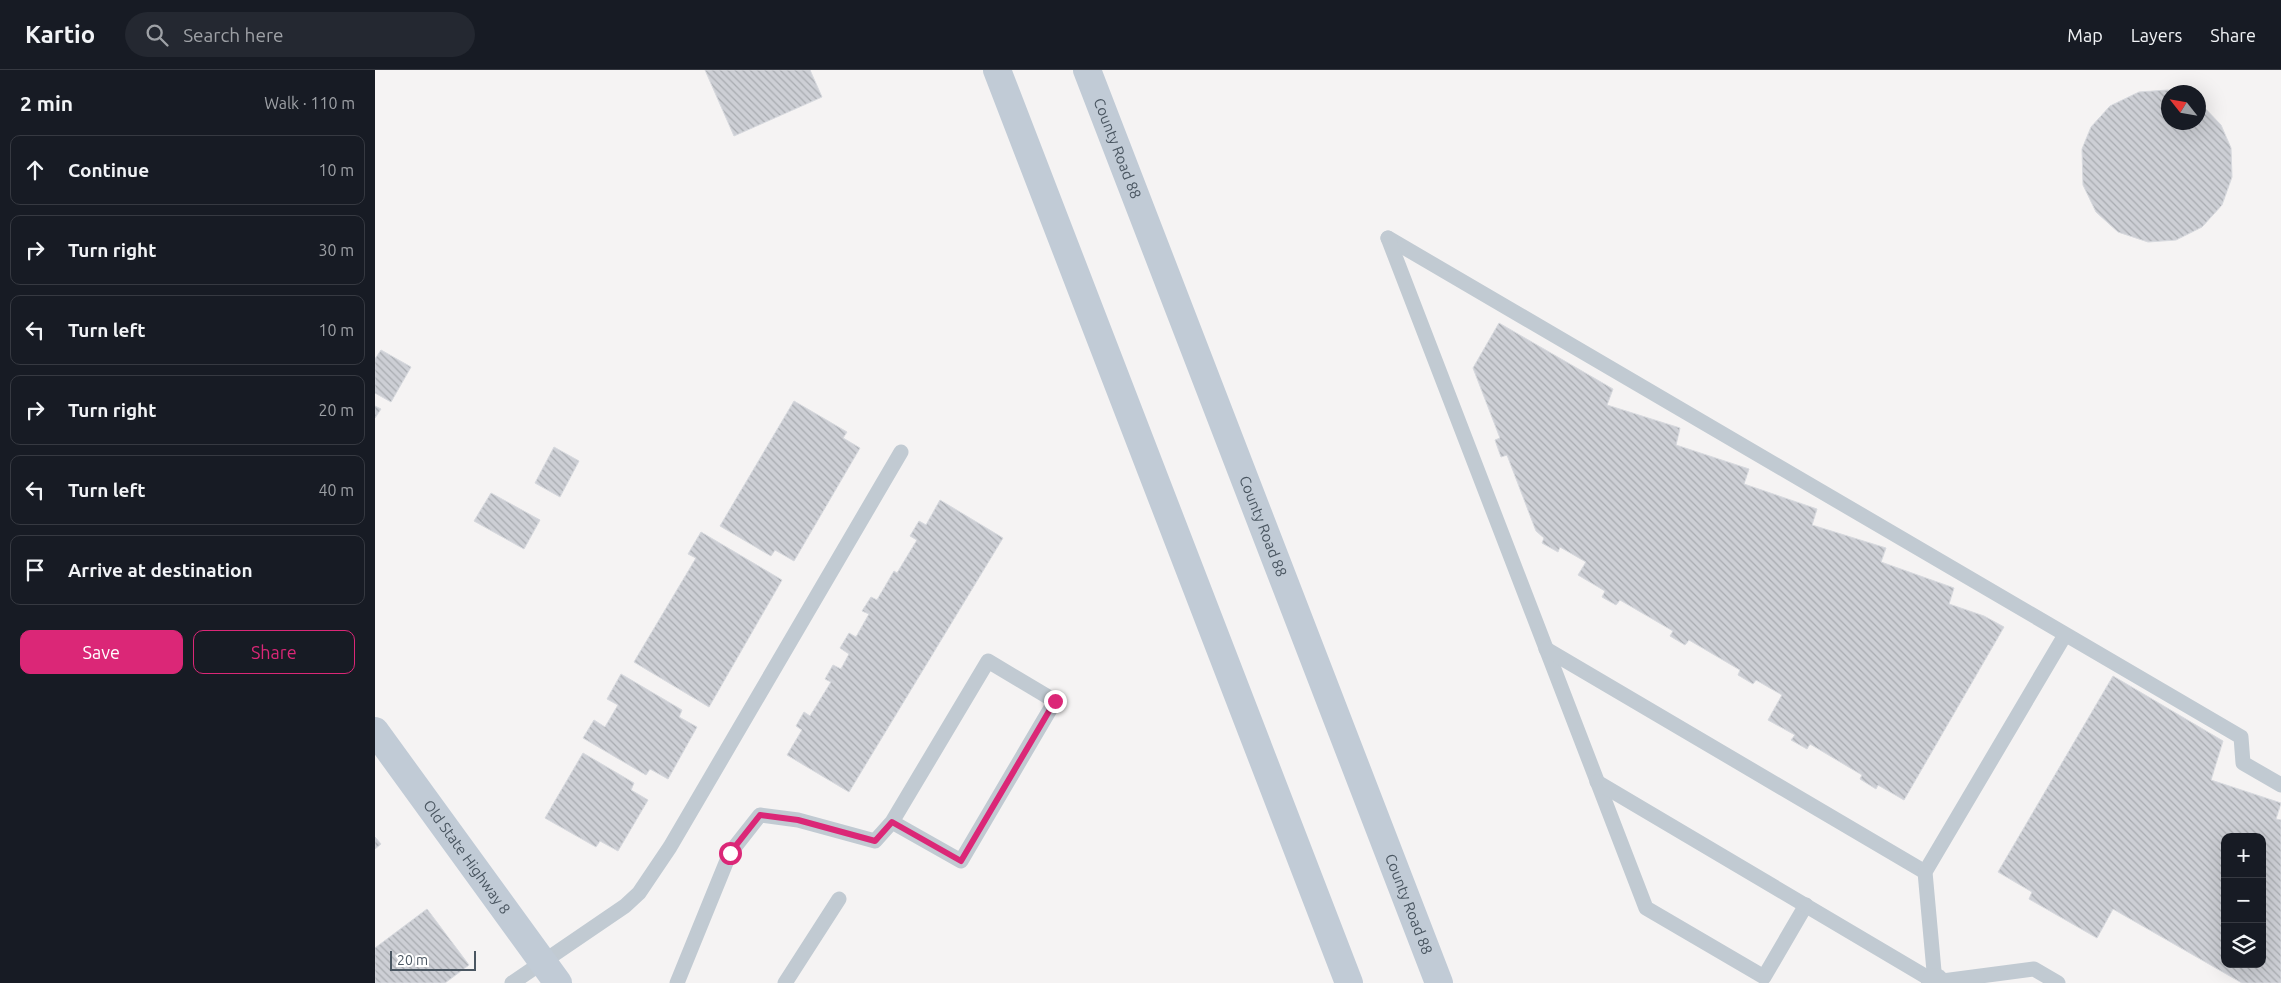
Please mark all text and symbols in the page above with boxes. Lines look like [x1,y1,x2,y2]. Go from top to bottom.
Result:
search box [125,12,475,57]
text: Kartio [25,21,95,48]
icon: search [143,21,171,49]
text: Search here [183,24,284,46]
text: Map [2067,25,2103,45]
text: Layers [2131,25,2182,45]
text: Share [2210,25,2256,45]
north arrow [2161,85,2206,130]
text: 2 min [20,91,73,115]
text: Walk · 110 m [264,94,355,112]
street label: County Road 88 [1091,95,1145,201]
icon: ahead [21,156,49,184]
text: Continue [68,159,149,181]
text: 10 m [318,161,354,179]
icon: right [21,236,49,264]
text: Turn right [68,239,156,261]
text: 30 m [318,241,354,259]
icon: left [21,316,49,344]
text: Turn left [68,319,146,341]
text: 10 m [318,321,354,339]
icon: right [21,396,49,424]
text: Turn right [68,399,156,421]
text: 20 m [318,401,354,419]
street label: County Road 88 [1236,473,1290,579]
icon: left [21,476,49,504]
text: Turn left [68,479,146,501]
text: 40 m [318,481,354,499]
icon: arrive [21,556,49,584]
text: Arrive at destination [68,559,253,581]
button: Save [20,630,183,674]
button: Share [193,630,355,674]
route end [1044,690,1067,713]
street label: Old State Highway 8 [420,797,514,917]
map controls [2221,833,2266,968]
button: + [2221,833,2266,878]
route start [719,842,742,865]
street label: County Road 88 [1382,851,1436,957]
button: − [2221,878,2266,923]
button: layers [2221,923,2266,968]
scale bar [390,948,476,971]
text: 20 m [397,952,428,968]

